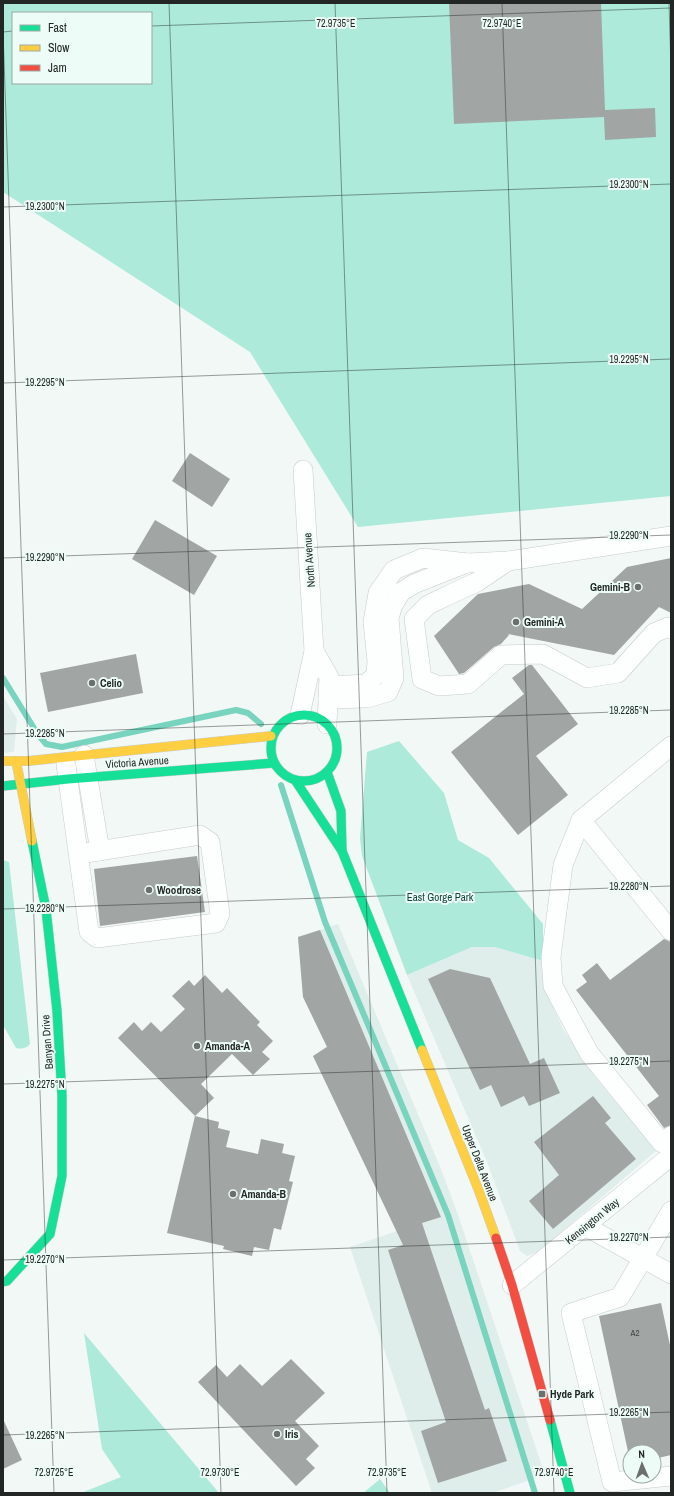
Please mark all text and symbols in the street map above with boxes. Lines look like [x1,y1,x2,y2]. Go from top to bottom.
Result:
legend [12,12,152,84]
text: 72.9735°E [316,17,356,30]
text: 72.9740°E [482,17,522,30]
text: Fast [48,20,67,36]
text: Slow [48,40,70,56]
text: Jam [48,60,67,76]
text: 19.2300°N [609,178,649,191]
text: 19.2300°N [25,200,65,213]
text: 19.2295°N [609,353,649,366]
text: 19.2295°N [25,376,65,389]
text: 19.2290°N [609,529,649,542]
street label: North Avenue [300,532,318,588]
text: 19.2290°N [25,551,65,564]
place label: Gemini-B [590,580,630,594]
marker: Gemini-B [633,582,643,592]
place label: Gemini-A [524,615,565,629]
marker: Gemini-A [511,617,521,627]
place label: Celio [100,676,123,690]
marker: Celio [87,678,97,688]
text: 19.2285°N [609,704,649,717]
text: 19.2285°N [25,727,65,740]
street label: Victoria Avenue [105,753,169,771]
text: 19.2280°N [609,880,649,893]
place label: Woodrose [157,883,201,897]
marker: Woodrose [144,885,154,895]
park label: East Gorge Park [407,890,474,904]
text: 19.2280°N [25,902,65,915]
street label: Banyan Drive [38,1014,56,1070]
place label: Amanda-A [205,1039,251,1053]
marker: Amanda-A [192,1041,202,1051]
text: 19.2275°N [609,1055,649,1068]
text: 19.2275°N [25,1078,65,1091]
street label: Upper Delta Avenue [459,1123,501,1203]
place label: Amanda-B [241,1187,287,1201]
marker: Amanda-B [228,1189,238,1199]
street label: Kensington Way [562,1195,622,1247]
text: 19.2270°N [609,1231,649,1244]
text: 19.2270°N [25,1253,65,1266]
house number: A2 [629,1327,640,1339]
place label: Hyde Park [550,1387,595,1401]
marker: Hyde Park [537,1389,547,1399]
text: 19.2265°N [609,1406,649,1419]
place label: Iris [285,1427,299,1441]
text: 19.2265°N [25,1429,65,1442]
marker: Iris [272,1429,282,1439]
north arrow [622,1444,662,1484]
text: N [638,1447,645,1461]
text: 72.9725°E [34,1466,74,1479]
text: 72.9730°E [200,1466,240,1479]
text: 72.9735°E [367,1466,407,1479]
text: 72.9740°E [534,1466,574,1479]

